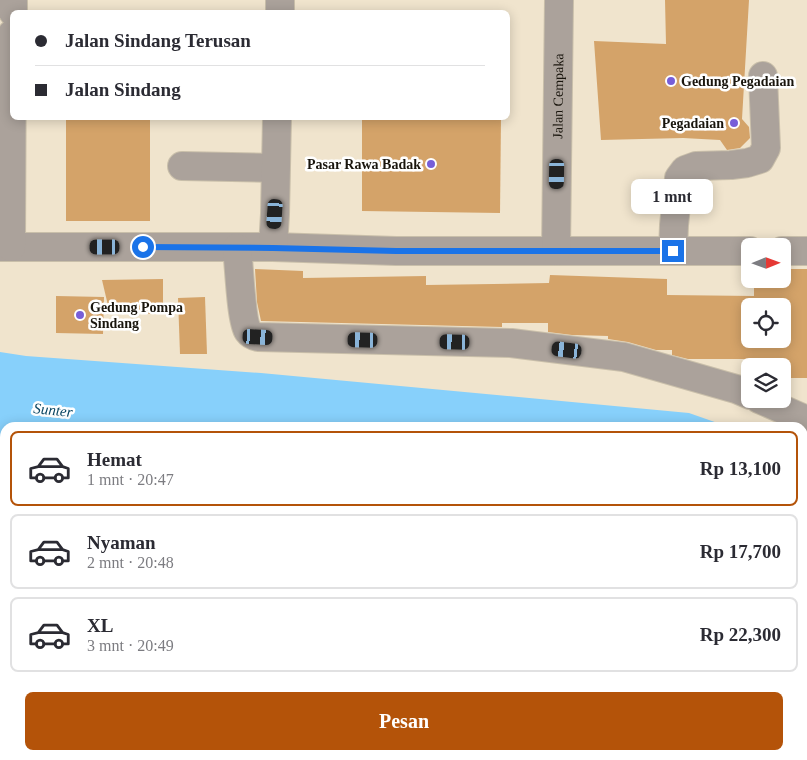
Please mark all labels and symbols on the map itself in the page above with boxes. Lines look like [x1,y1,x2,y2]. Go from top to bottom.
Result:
street label: Jalan Cempaka [550,53,566,139]
place label: Gedung Pegadaian [681,74,794,89]
marker: Gedung Pegadaian [665,75,677,87]
place label: Pegadaian [662,116,724,131]
marker: Pegadaian [728,117,740,129]
place label: Pasar Rawa Badak [307,157,421,172]
marker: Pasar Rawa Badak [425,158,437,170]
car [549,159,564,189]
callout: 1 mnt [632,178,714,214]
car [266,199,283,229]
route start [132,236,154,258]
north arrow [741,238,791,288]
car [90,240,120,255]
route end [662,240,684,262]
place label: Gedung Pompa Sindang [90,300,183,331]
marker: Gedung Pompa Sindang [74,309,86,321]
car [242,329,273,345]
car [347,332,378,348]
car [439,334,470,350]
car [551,341,582,359]
water label: Sunter [33,400,73,420]

